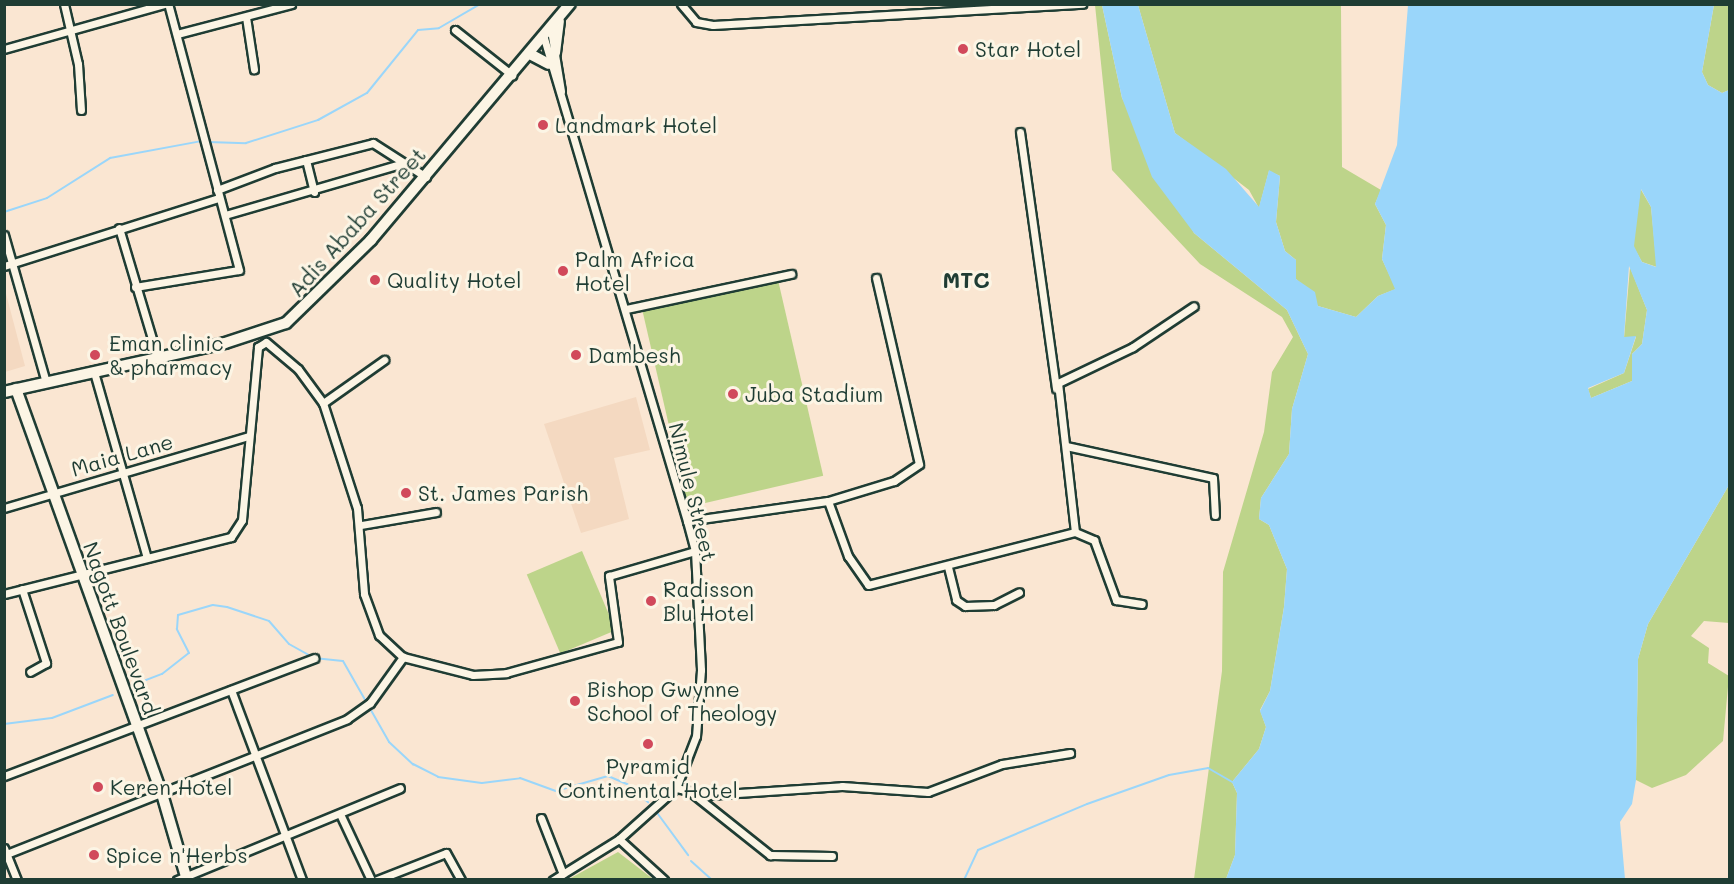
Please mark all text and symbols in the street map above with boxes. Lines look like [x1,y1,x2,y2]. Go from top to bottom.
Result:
place label: Star Hotel [975,36,1081,62]
marker: Star Hotel [956,42,970,56]
place label: Landmark Hotel [555,112,717,138]
marker: Landmark Hotel [536,118,550,132]
street label: Adis Ababa Street [283,142,431,302]
place label: Palm Africa Hotel [575,246,695,296]
marker: Palm Africa Hotel [556,264,570,278]
place label: Quality Hotel [387,267,522,293]
district label: MTC [942,267,990,293]
marker: Quality Hotel [368,273,382,287]
place label: Eman clinic & pharmacy [109,330,232,380]
place label: Dambesh [588,342,681,368]
marker: Eman clinic & pharmacy [86,346,104,364]
marker: Dambesh [569,348,583,362]
place label: Juba Stadium [745,381,883,407]
marker: Juba Stadium [726,387,740,401]
street label: Nimule Street [664,420,722,564]
street label: Maia Lane [68,428,176,482]
place label: St. James Parish [418,480,588,506]
marker: St. James Parish [399,486,413,500]
street label: Nagott Boulevard [78,538,164,718]
place label: Radisson Blu Hotel [663,576,754,626]
marker: Radisson Blu Hotel [644,594,658,608]
place label: Bishop Gwynne School of Theology [587,676,777,726]
marker: Bishop Gwynne School of Theology [568,694,582,708]
marker: Pyramid Continental Hotel [641,737,655,751]
place label: Pyramid Continental Hotel [558,753,738,803]
place label: Keren Hotel [110,774,233,800]
marker: Keren Hotel [91,780,105,794]
place label: Spice n'Herbs [106,842,248,868]
marker: Spice n'Herbs [87,848,101,862]

